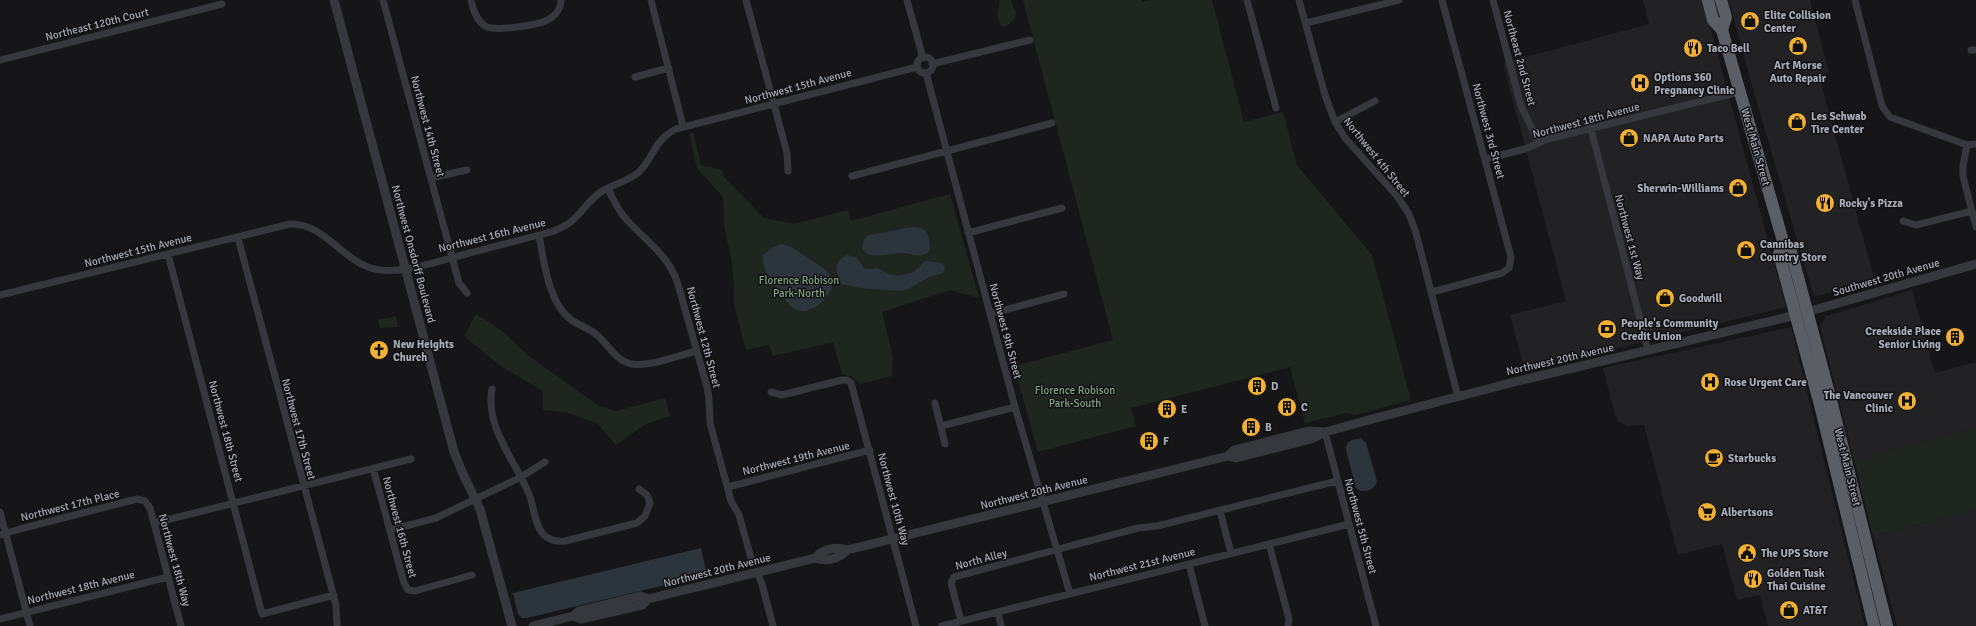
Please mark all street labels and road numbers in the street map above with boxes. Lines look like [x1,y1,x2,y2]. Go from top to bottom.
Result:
street label: Northeast 120th Court [44,5,150,44]
street label: Northeast 2nd Street [1501,9,1539,107]
street label: Northwest 15th Avenue [743,66,853,107]
street label: Northwest 14th Street [408,74,447,178]
street label: Northwest 3rd Street [1470,82,1508,180]
street label: Northwest 18th Avenue [1531,100,1641,141]
street label: West Main Street [1738,107,1773,188]
street label: Northwest 4th Street [1341,115,1413,200]
street label: Northwest Onsdorff Boulevard [389,184,438,325]
street label: Northwest 1st Way [1612,193,1647,282]
street label: Northwest 16th Avenue [437,216,547,255]
street label: Northwest 15th Avenue [83,231,193,270]
street label: Southwest 20th Avenue [1831,256,1941,299]
street label: Northwest 9th Street [987,282,1025,380]
street label: Northwest 12th Street [684,285,723,389]
street label: Northwest 20th Avenue [1505,341,1615,378]
street label: Northwest 17th Street [279,377,318,481]
street label: Northwest 18th Street [206,379,245,483]
street label: West Main Street [1832,427,1864,508]
street label: Northwest 19th Avenue [741,439,851,478]
street label: Northwest 10th Way [875,451,912,548]
street label: Northwest 20th Avenue [979,473,1089,512]
street label: Northwest 16th Street [380,475,419,579]
street label: Northwest 5th Street [1342,477,1380,575]
street label: Northwest 17th Place [19,487,121,524]
street label: Northwest 18th Way [156,512,193,609]
street label: Northwest 21st Avenue [1088,545,1197,584]
street label: North Alley [954,546,1009,573]
street label: Northwest 20th Avenue [662,551,772,590]
street label: Northwest 18th Avenue [26,568,136,607]

